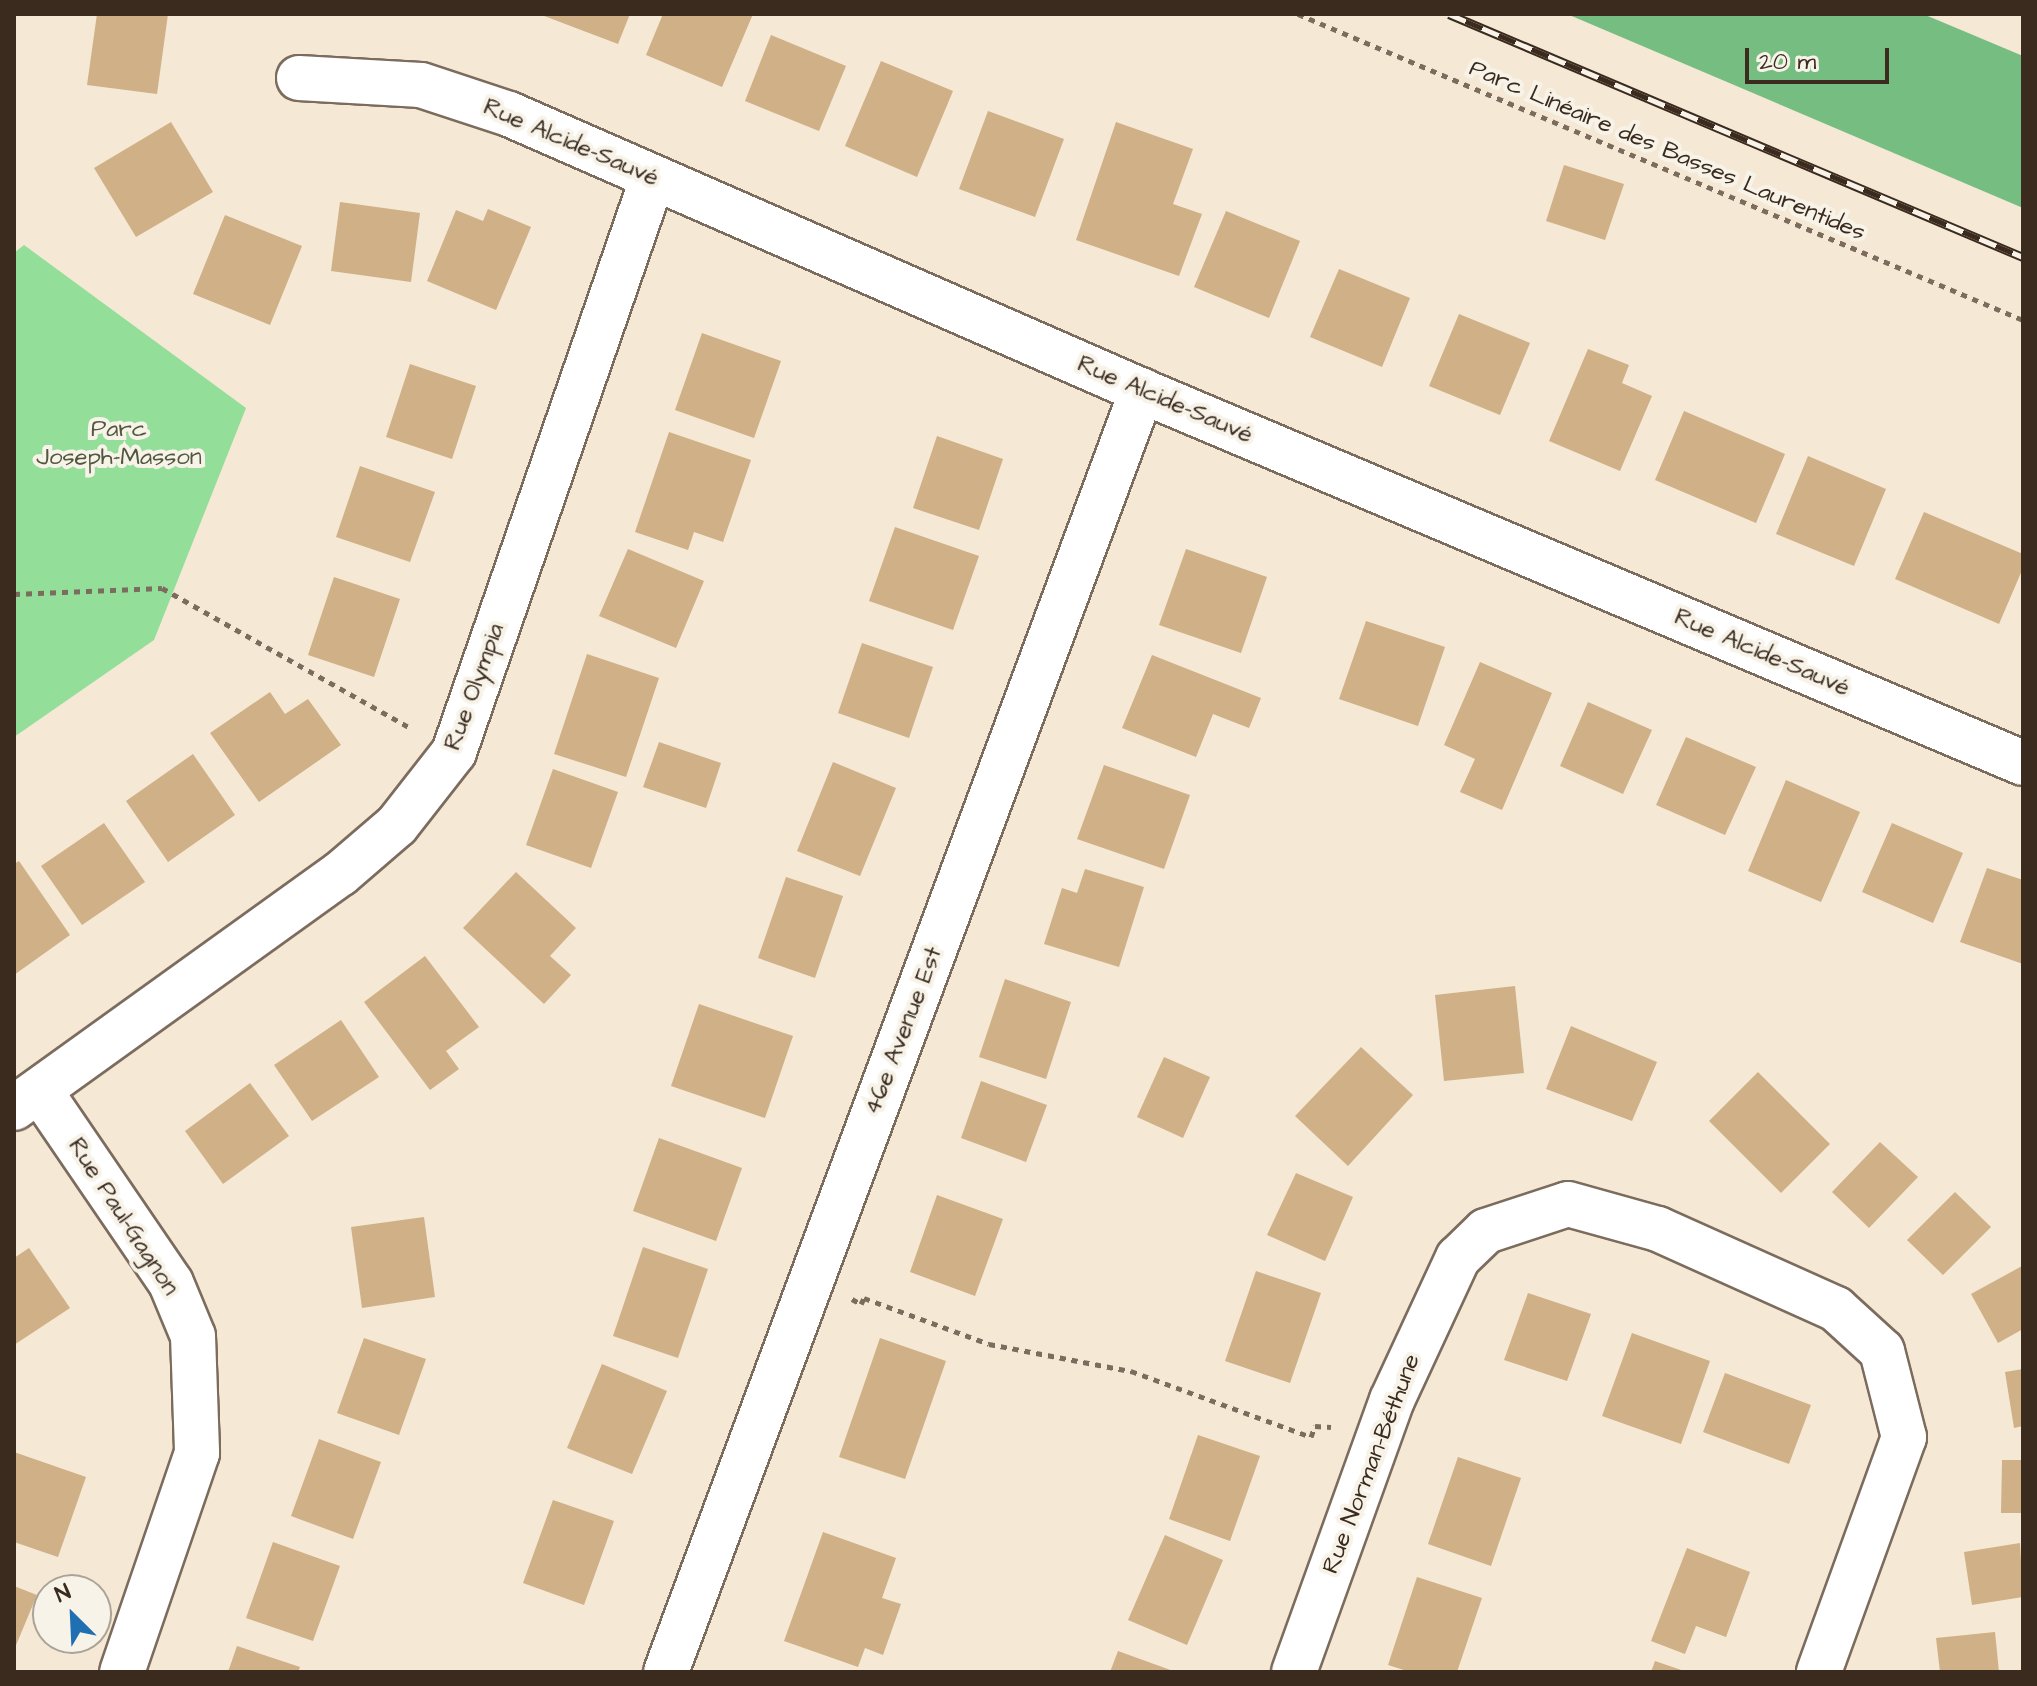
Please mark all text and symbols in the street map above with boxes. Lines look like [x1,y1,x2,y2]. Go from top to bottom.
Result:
scale bar [1749,32,1893,82]
text: 20 m [1759,45,1816,79]
street label: Parc Linéaire des Basses Laurentides [1465,54,1869,248]
street label: Rue Alcide-Sauvé [479,93,663,193]
street label: Rue Alcide-Sauvé [1073,350,1257,450]
park label: Parc Joseph-Masson [36,416,202,472]
street label: Rue Alcide-Sauvé [1670,603,1854,703]
street label: Rue Olympia [439,620,511,754]
street label: 46e Avenue Est [859,943,949,1119]
street label: Rue Paul-Gagnon [61,1133,185,1301]
street label: Rue Norman-Béthune [1317,1350,1427,1578]
north arrow [32,1574,112,1654]
text: N [50,1576,75,1610]

